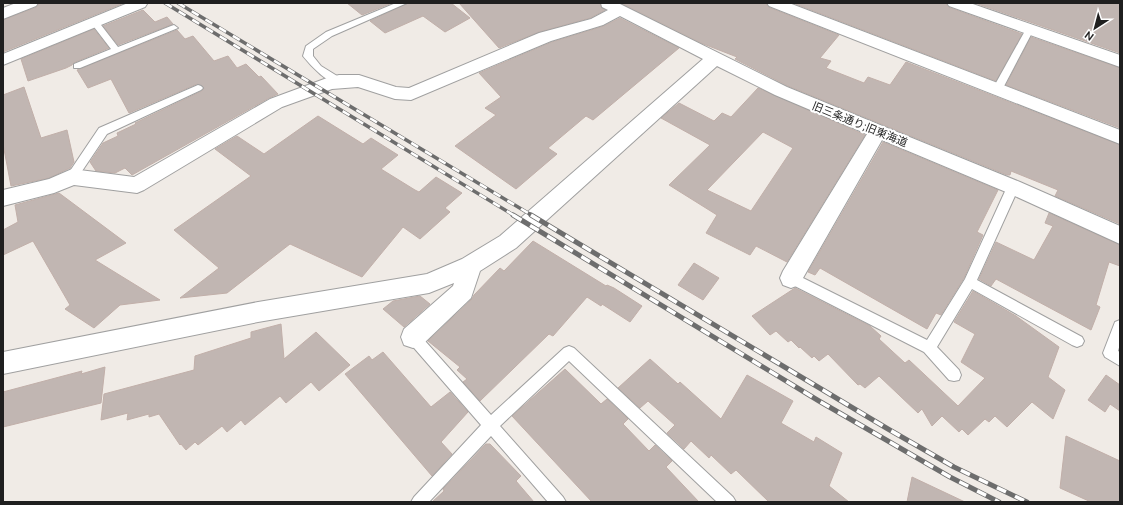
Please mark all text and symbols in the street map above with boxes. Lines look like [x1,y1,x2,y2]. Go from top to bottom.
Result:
north arrow [1075,8,1115,48]
text: N [1082,29,1096,43]
street label: 旧三条通り;旧東海道 [811,99,909,149]

